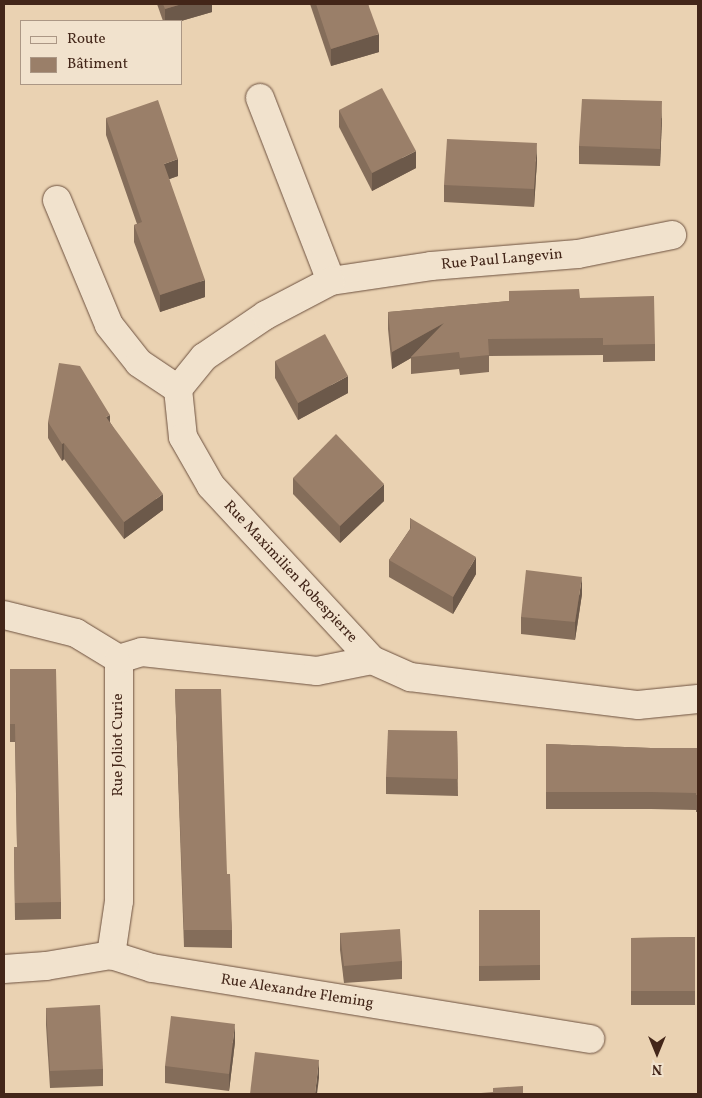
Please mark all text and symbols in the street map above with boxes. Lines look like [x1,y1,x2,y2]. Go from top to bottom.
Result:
legend [20,20,182,85]
text: Route [67,29,106,50]
text: Bâtiment [67,54,128,75]
street label: Rue Paul Langevin [441,246,563,274]
street label: Rue Maximilien Robespierre [219,497,361,647]
street label: Rue Joliot Curie [110,693,128,797]
street label: Rue Alexandre Fleming [219,971,375,1013]
north arrow [632,1028,682,1078]
text: N [652,1059,662,1078]

